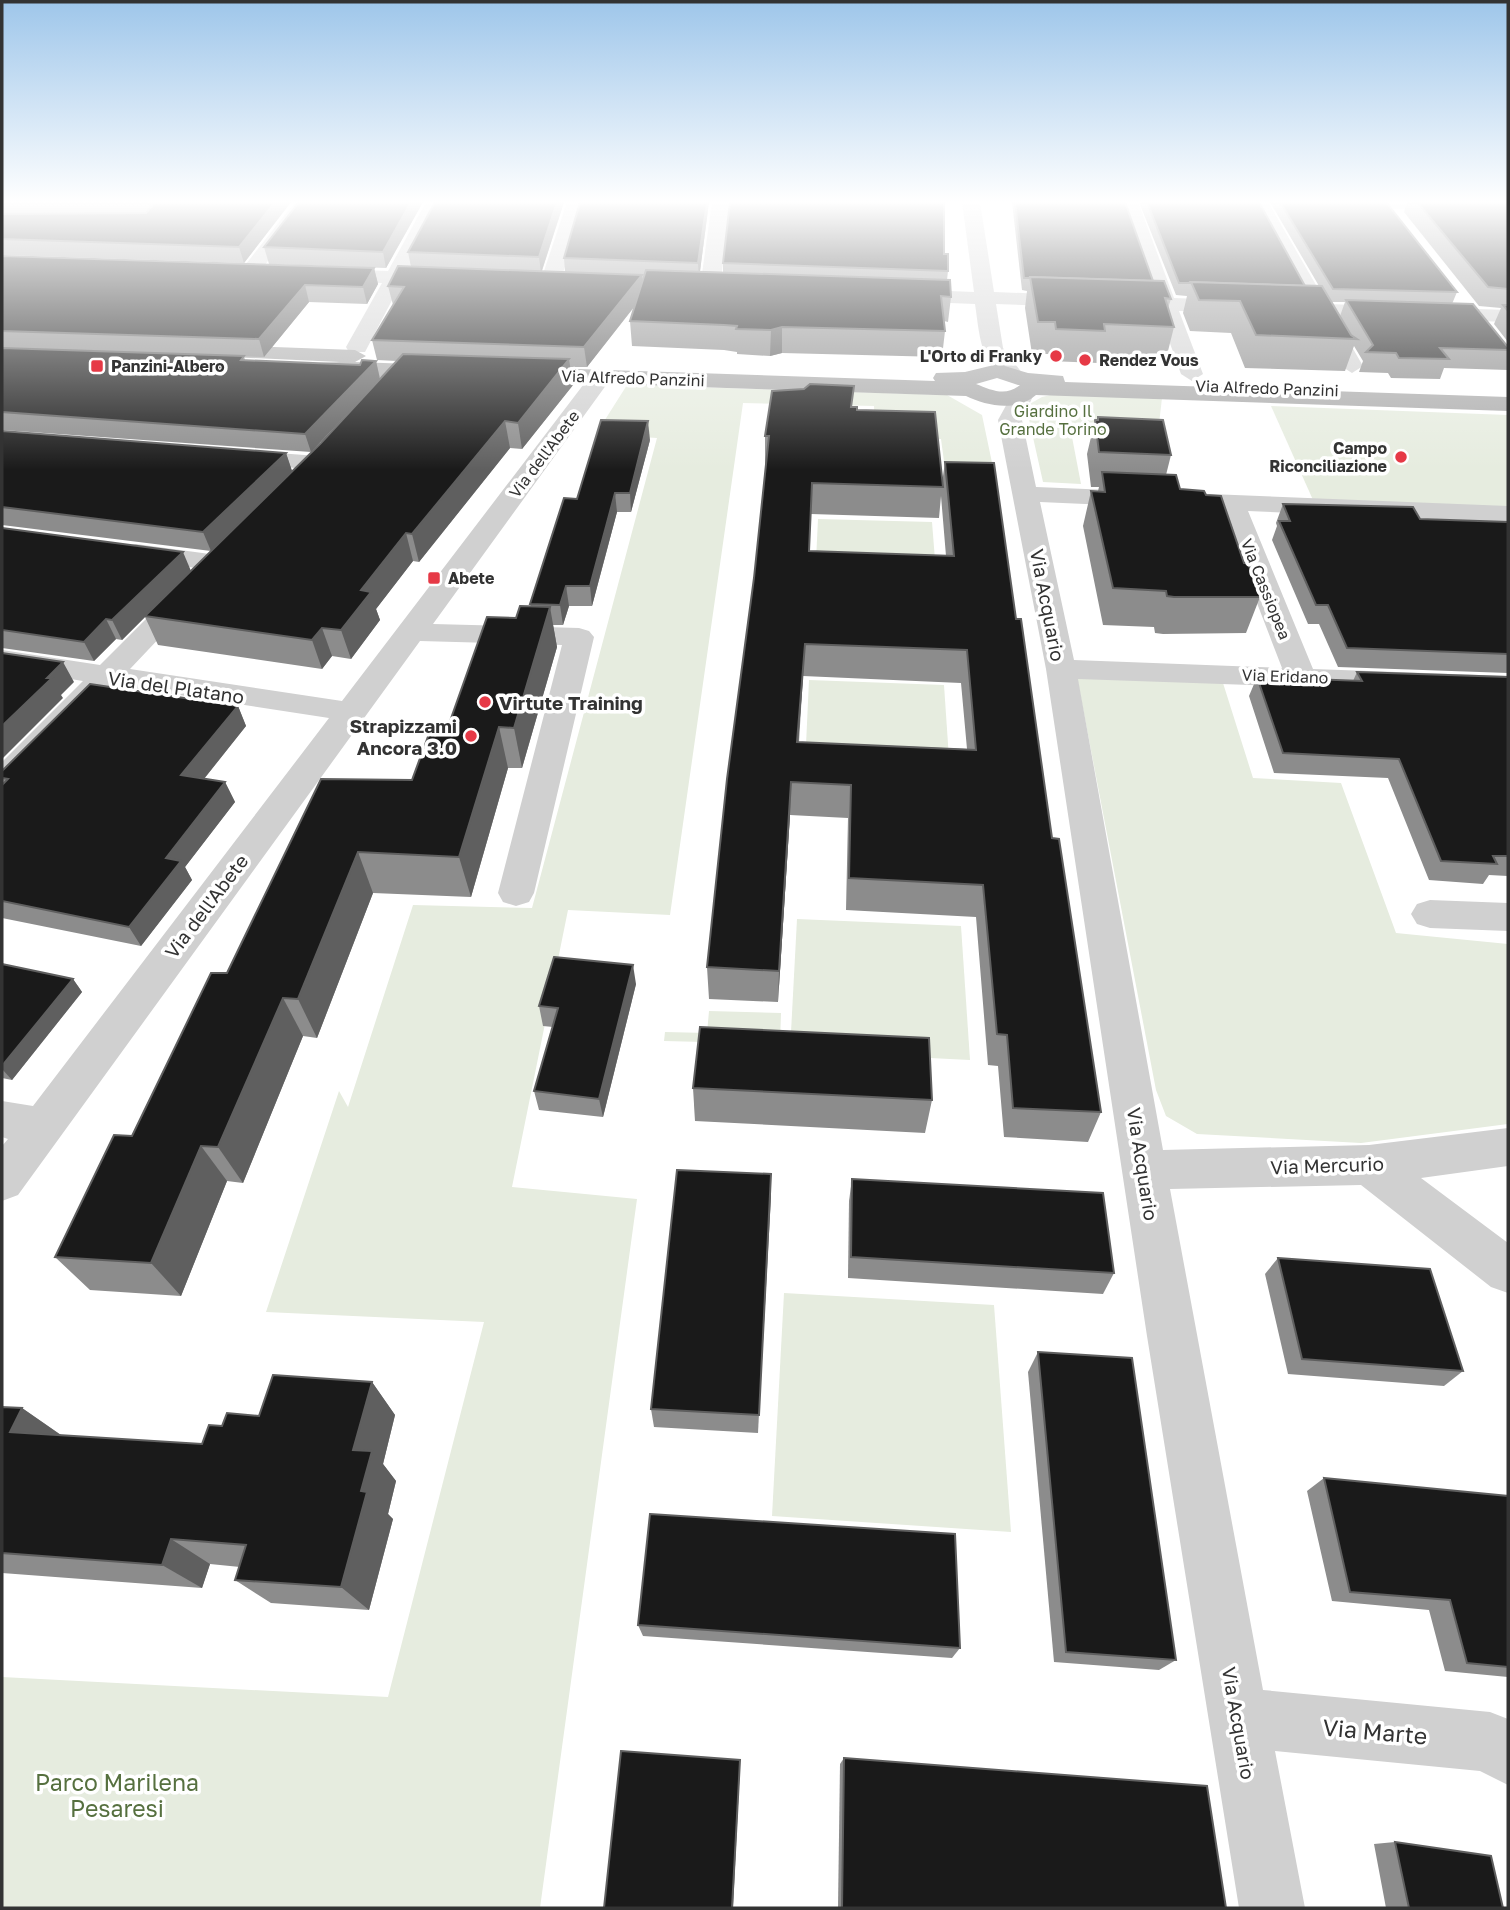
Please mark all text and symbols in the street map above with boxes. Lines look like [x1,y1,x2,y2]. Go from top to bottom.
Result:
place label: L'Orto di Franky [920,346,1042,366]
marker: L'Orto di Franky [1048,348,1064,364]
place label: Rendez Vous [1099,350,1199,370]
marker: Rendez Vous [1077,352,1093,368]
place label: Panzini-Albero [111,356,225,376]
marker: Panzini-Albero [89,358,105,374]
street label: Via Alfredo Panzini [561,365,705,391]
street label: Via Alfredo Panzini [1195,375,1339,401]
park label: Giardino Il Grande Torino [999,401,1107,439]
street label: Via dell'Abete [505,406,583,502]
place label: Campo Riconciliazione [1269,438,1387,476]
marker: Campo Riconciliazione [1393,449,1409,465]
street label: Via Cassiopea [1237,536,1295,642]
street label: Via Acquario [1026,547,1070,663]
place label: Abete [448,568,494,588]
marker: Abete [426,570,442,586]
street label: Via Eridano [1241,664,1329,688]
street label: Via del Platano [106,666,246,708]
place label: Virtute Training [499,691,643,714]
marker: Virtute Training [477,694,493,710]
place label: Strapizzami Ancora 3.0 [349,714,457,759]
marker: Strapizzami Ancora 3.0 [463,728,479,744]
street label: Via dell'Abete [159,850,253,962]
street label: Via Acquario [1123,1106,1163,1222]
street label: Via Mercurio [1270,1152,1384,1178]
street label: Via Acquario [1218,1665,1260,1781]
street label: Via Marte [1321,1712,1429,1750]
park label: Parco Marilena Pesaresi [35,1768,199,1822]

